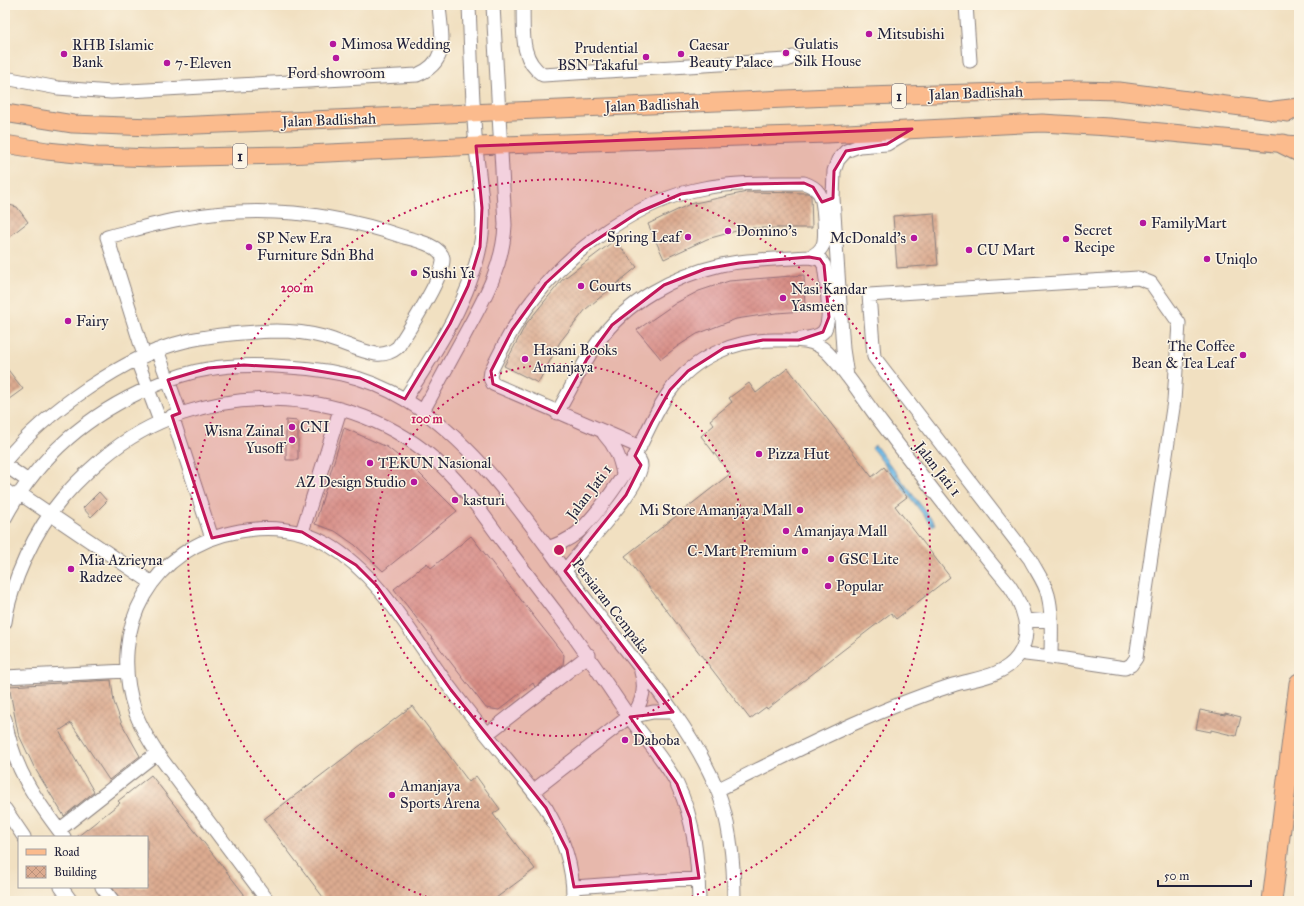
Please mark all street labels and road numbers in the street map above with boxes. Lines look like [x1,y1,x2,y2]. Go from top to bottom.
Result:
street label: Jalan Badlishah [927,82,1024,105]
road number: 1 [892,84,906,108]
street label: Jalan Badlishah [603,94,700,117]
street label: Jalan Badlishah [280,109,377,132]
road number: 1 [233,144,247,168]
street label: Jalan Jati 1 [909,437,965,501]
street label: Jalan Jati 1 [561,461,616,525]
street label: Persiaran Cempaka [568,555,654,658]

